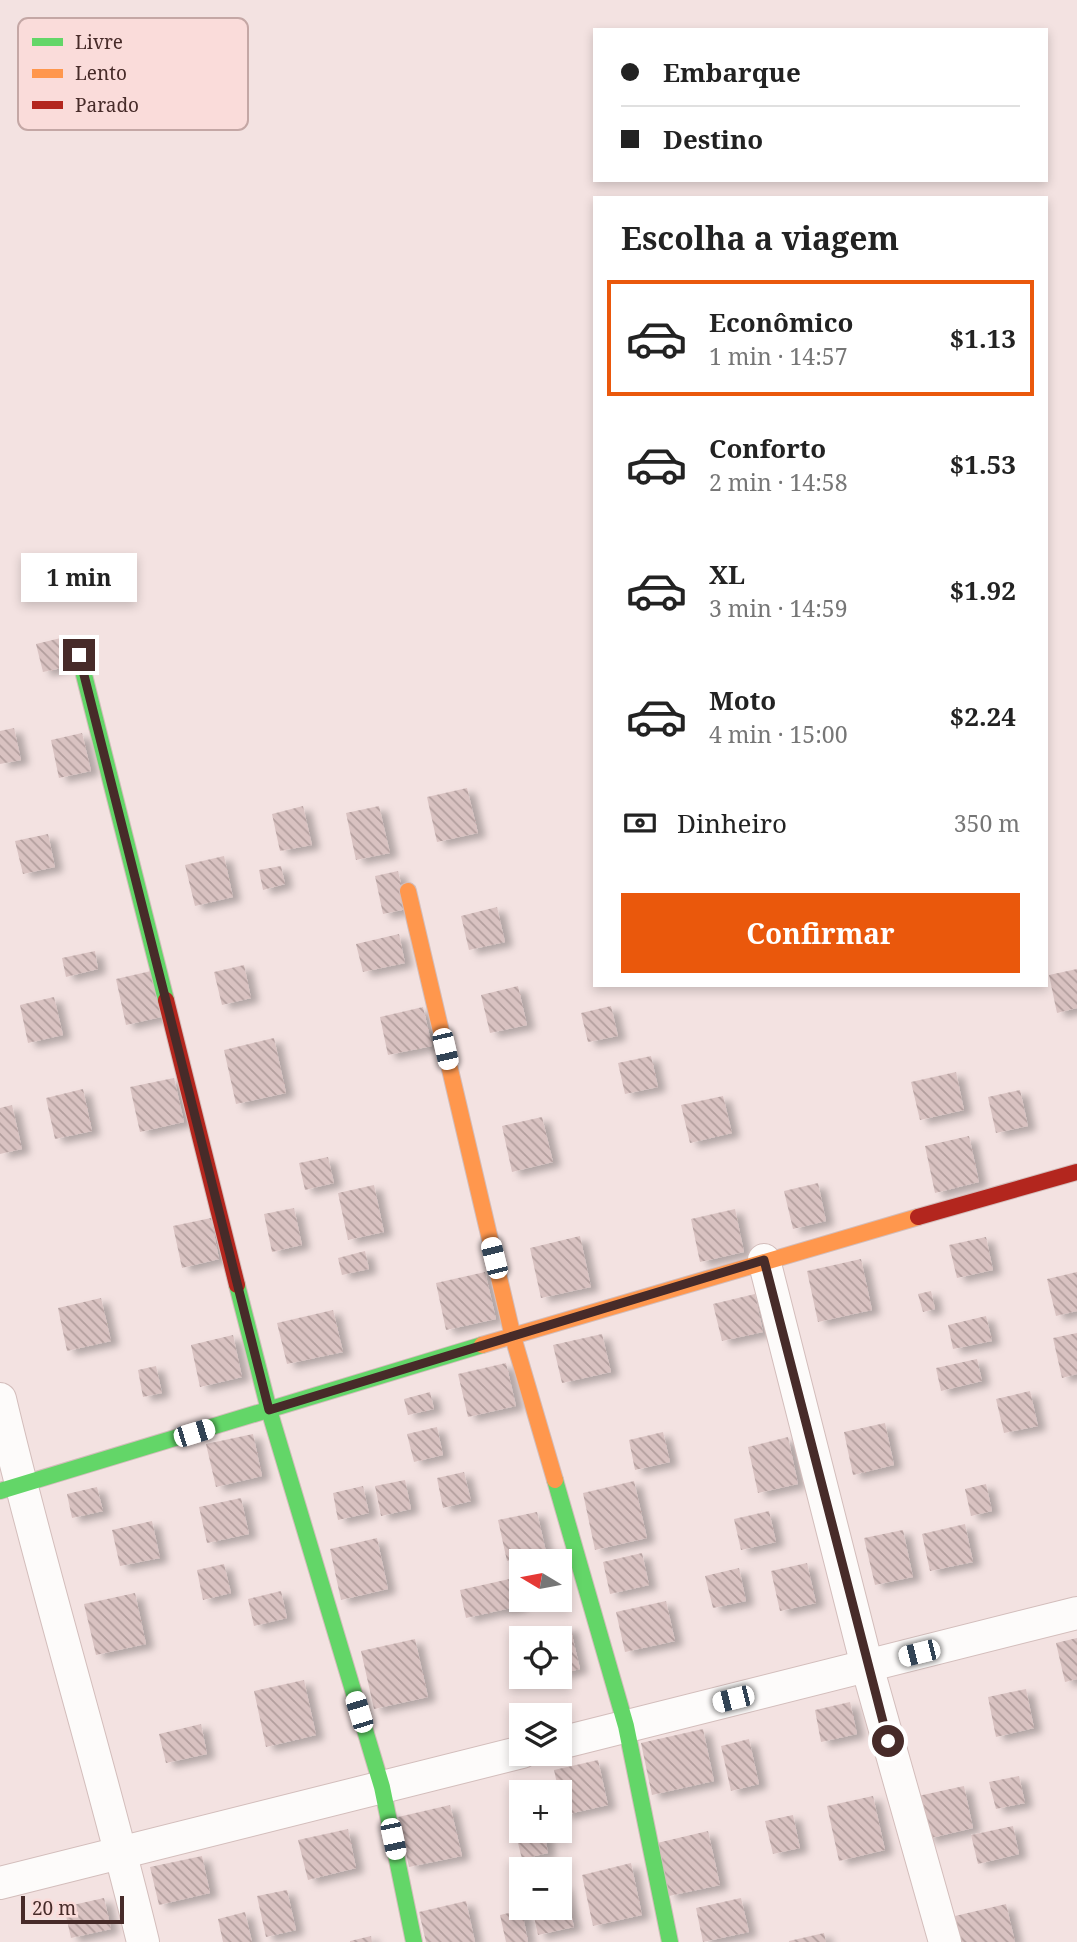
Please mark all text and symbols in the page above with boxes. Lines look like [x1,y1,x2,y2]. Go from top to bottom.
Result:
legend [18,18,248,130]
text: Livre [75,29,123,55]
text: Embarque [663,54,801,90]
text: Lento [75,60,127,86]
text: Parado [75,92,139,118]
text: Destino [663,121,763,157]
text: Escolha a viagem [621,216,899,259]
text: Econômico [709,304,853,340]
icon: car [625,307,688,370]
text: $1.13 [950,320,1016,356]
text: 1 min · 14:57 [709,340,847,372]
text: Conforto [709,430,826,466]
icon: car [625,433,688,496]
text: $1.53 [950,446,1016,482]
text: 2 min · 14:58 [709,466,847,498]
callout: 1 min [21,554,137,602]
text: XL [709,556,745,592]
icon: car [625,559,688,622]
text: 1 min [46,561,112,593]
text: $1.92 [950,572,1016,608]
text: 3 min · 14:59 [709,592,847,624]
route end [63,639,95,671]
text: Moto [709,682,776,718]
icon: car [625,685,688,748]
text: $2.24 [950,698,1016,734]
text: 4 min · 15:00 [709,718,847,750]
icon: cash [621,804,659,842]
text: Dinheiro [677,805,787,841]
text: 350 m [954,807,1020,839]
button: Confirmar [621,893,1020,973]
car [431,1026,460,1072]
car [479,1235,510,1281]
car [171,1417,218,1449]
north arrow [509,1549,572,1612]
map controls [509,1549,572,1920]
button: locate [509,1626,572,1689]
car [897,1638,942,1668]
car [711,1684,756,1714]
car [343,1689,376,1735]
button: layers [509,1703,572,1766]
route start [872,1725,904,1757]
button: + [509,1780,572,1843]
car [379,1816,408,1862]
button: − [509,1857,572,1920]
scale bar [21,1893,124,1925]
text: 20 m [32,1895,76,1921]

